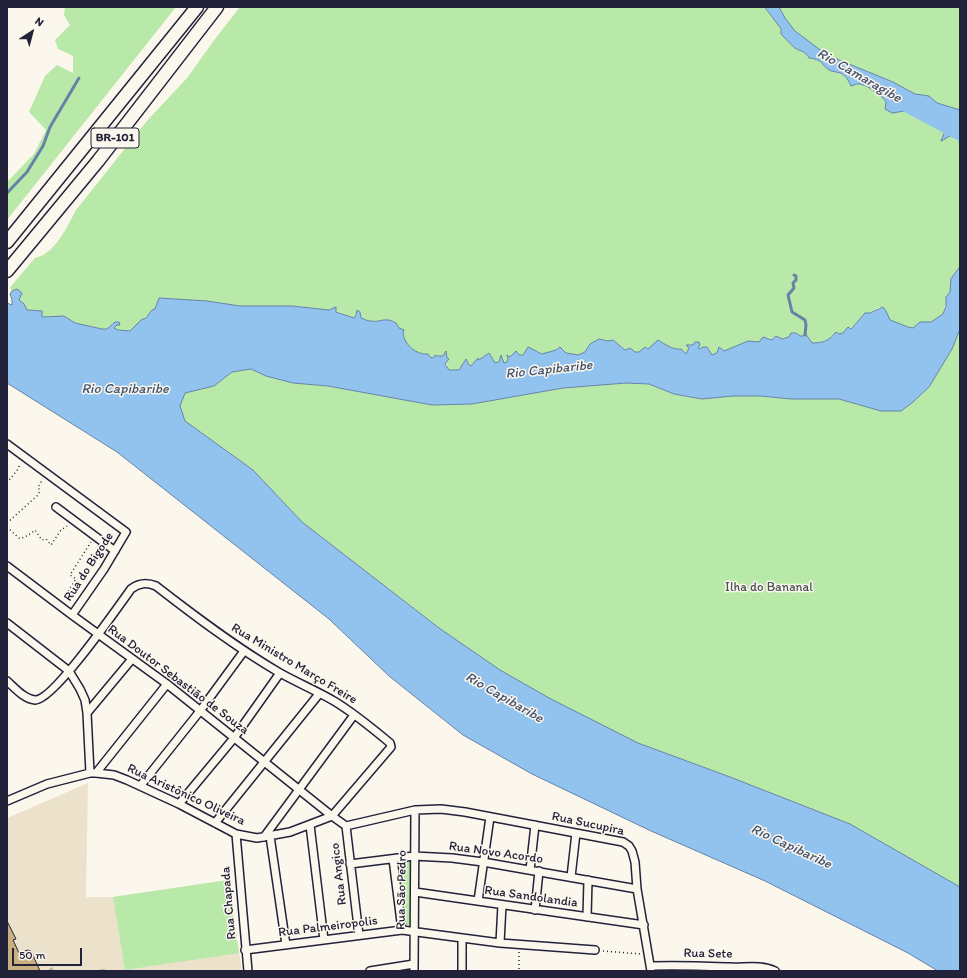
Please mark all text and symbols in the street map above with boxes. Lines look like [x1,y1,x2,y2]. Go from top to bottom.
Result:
north arrow [12,12,52,52]
text: N [33,14,46,29]
water label: Rio Camaragibe [814,45,904,107]
road number: BR-101 [91,128,139,148]
water label: Rio Capibaribe [505,357,593,383]
water label: Rio Capibaribe [81,381,169,397]
street label: Rua do Bigode [61,529,117,605]
park label: Ilha do Bananal [725,580,813,596]
street label: Rua Ministro Março Freire [228,620,360,708]
street label: Rua Doutor Sebastião de Souza [104,622,252,738]
water label: Rio Capibaribe [462,669,546,727]
street label: Rua Aristônico Oliveira [124,761,248,829]
street label: Rua Sucupira [550,809,626,839]
water label: Rio Capibaribe [748,821,834,873]
street label: Rua Novo Acordo [448,839,544,867]
street label: Rua Angico [327,842,351,906]
street label: Rua São Pedro [394,850,410,930]
street label: Rua Chapada [218,866,240,940]
street label: Rua Sandolandia [483,883,579,911]
street label: Rua Palmeiropolis [277,913,379,941]
scale bar [14,940,84,966]
street label: Rua Sete [683,946,733,962]
text: 50 m [19,948,45,962]

